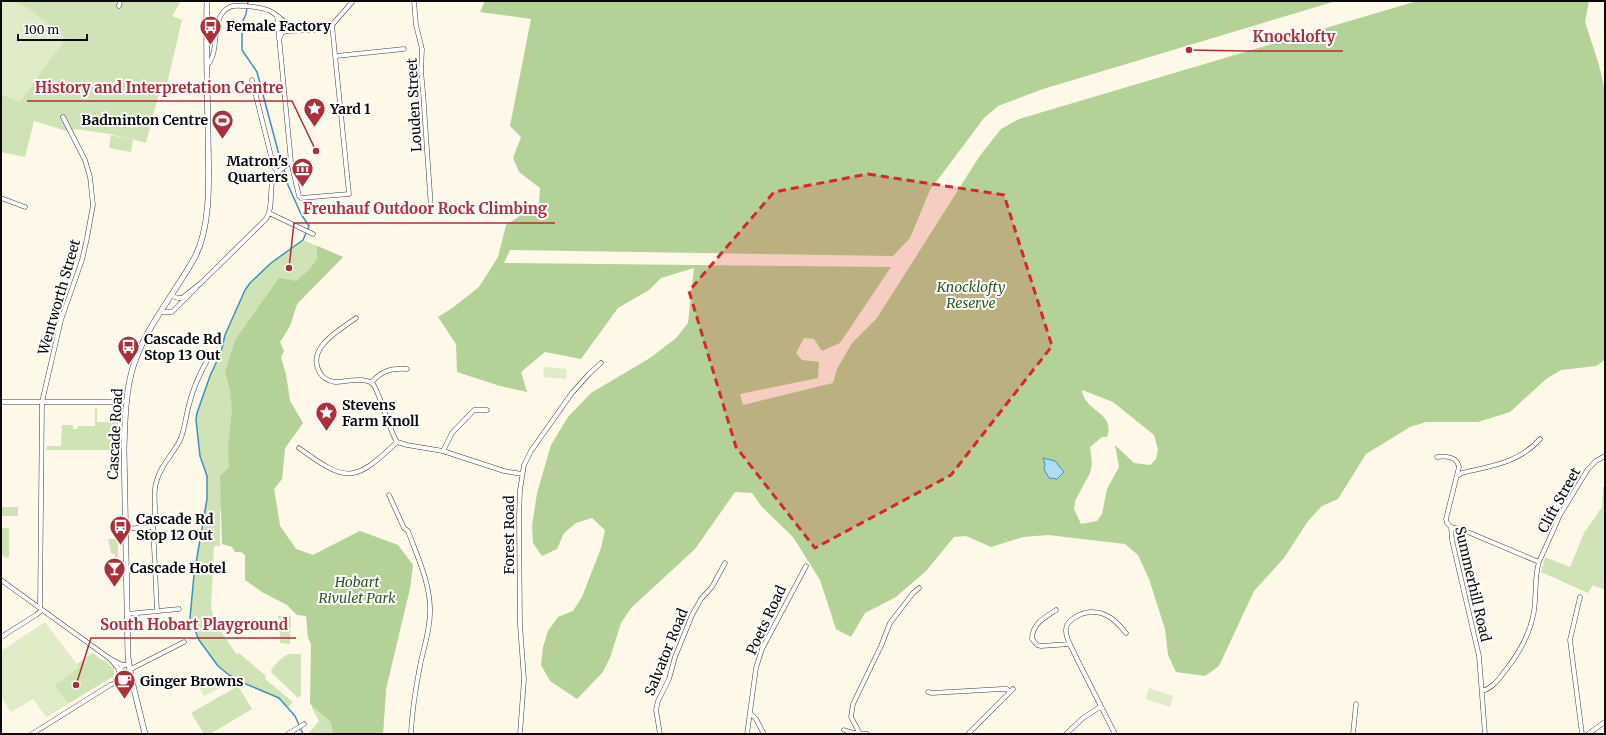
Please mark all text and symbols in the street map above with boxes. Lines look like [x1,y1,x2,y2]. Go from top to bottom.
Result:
bus stop icon: Female Factory [197,13,223,46]
scale bar [18,16,87,42]
place label: Female Factory [226,17,332,35]
text: 100 m [24,22,59,37]
callout: Knocklofty [1245,24,1343,51]
text: Knocklofty [1253,27,1336,46]
street label: Louden Street [403,57,425,152]
callout: History and Interpretation Centre [27,74,292,101]
text: History and Interpretation Centre [35,78,283,97]
place icon: Yard 1 [301,96,327,129]
place label: Yard 1 [329,100,371,118]
sports icon: Badminton Centre [210,107,236,140]
place label: Badminton Centre [81,111,208,129]
place label: Matron's Quarters [227,152,288,186]
museum icon: Matron's Quarters [290,156,316,189]
callout: Freuhauf Outdoor Rock Climbing [294,196,555,223]
text: Freuhauf Outdoor Rock Climbing [303,199,548,218]
street label: Wentworth Street [34,237,84,358]
park label: Knocklofty Reserve [936,278,1006,312]
place label: Cascade Rd Stop 13 Out [144,330,222,364]
bus stop icon: Cascade Rd Stop 13 Out [116,334,142,367]
street label: Cascade Road [104,387,126,480]
place label: Stevens Farm Knoll [342,396,420,430]
place icon: Stevens Farm Knoll [314,400,340,433]
street label: Clift Street [1534,464,1585,536]
street label: Forest Road [500,495,518,575]
place label: Cascade Rd Stop 12 Out [136,510,214,544]
bus stop icon: Cascade Rd Stop 12 Out [108,514,134,547]
street label: Summerhill Road [1451,525,1495,644]
bar icon: Cascade Hotel [101,555,127,588]
place label: Cascade Hotel [130,559,226,577]
park label: Hobart Rivulet Park [318,573,396,607]
street label: Poets Road [742,582,790,657]
street label: Salvator Road [640,605,692,698]
callout: South Hobart Playground [91,611,296,638]
text: South Hobart Playground [100,615,288,634]
cafe icon: Ginger Browns [112,668,138,701]
place label: Ginger Browns [140,672,243,690]

